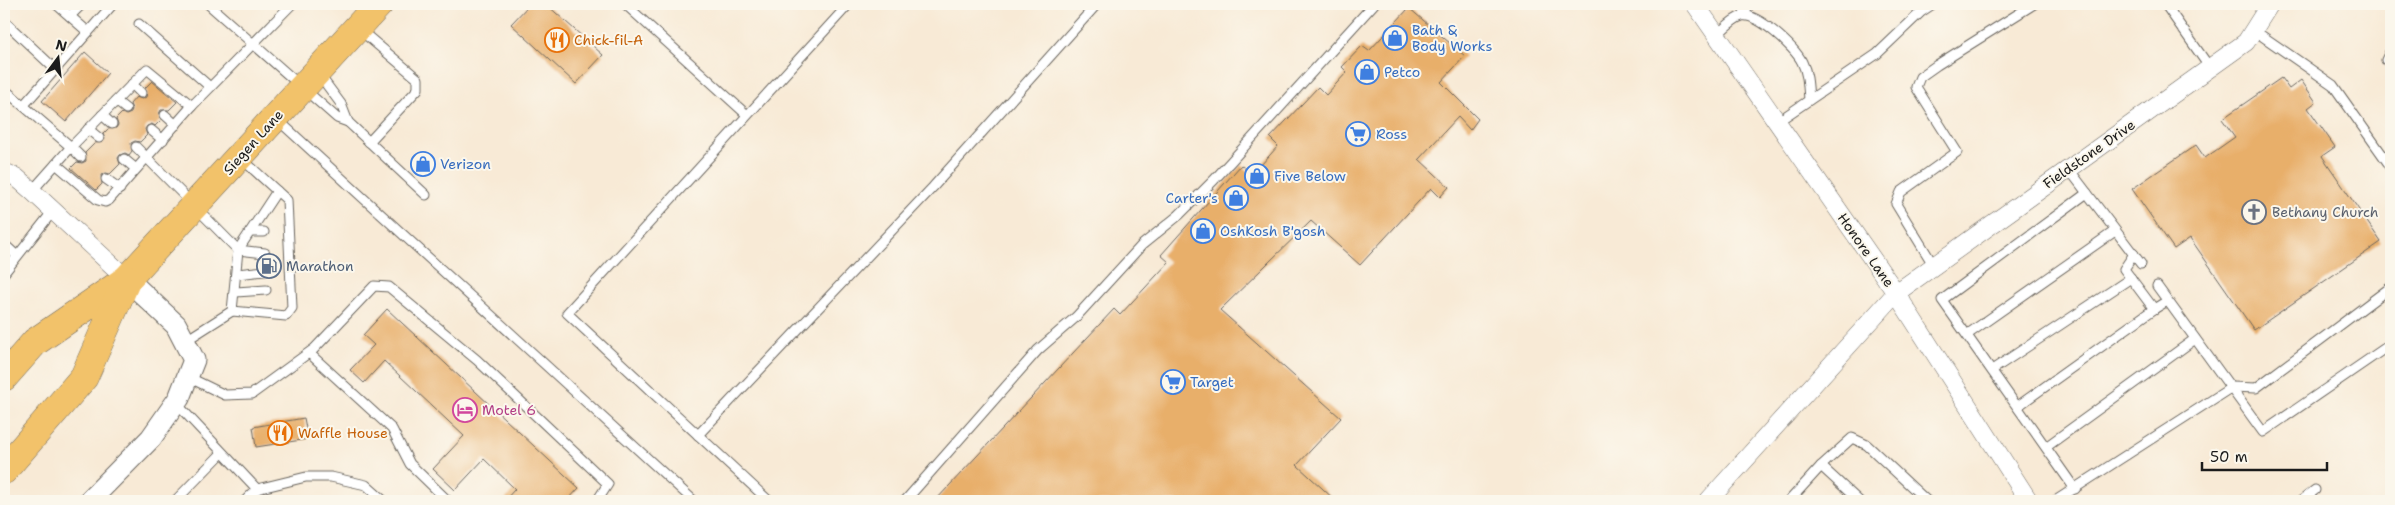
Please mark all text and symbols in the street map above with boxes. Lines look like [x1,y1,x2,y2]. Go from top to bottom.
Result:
place label: Bath & Body Works [1412,21,1492,55]
shop icon: Bath & Body Works [1382,25,1408,51]
restaurant icon: Chick-fil-A [544,27,570,53]
place label: Chick-fil-A [574,31,643,49]
north arrow [32,32,82,82]
text: N [54,35,69,56]
shop icon: Petco [1354,59,1380,85]
place label: Petco [1384,63,1420,81]
street label: Siegen Lane [219,106,287,178]
street label: Fieldstone Drive [2039,115,2139,192]
supermarket icon: Ross [1345,121,1371,147]
place label: Ross [1376,125,1407,143]
shop icon: Verizon [410,151,436,177]
place label: Verizon [440,155,491,173]
shop icon: Five Below [1244,163,1270,189]
place label: Five Below [1274,167,1346,185]
shop icon: Carter's [1223,185,1249,211]
place label: Carter's [1166,189,1218,207]
church icon: Bethany Church [2241,199,2267,225]
place label: Bethany Church [2272,203,2379,221]
street label: Honore Lane [1834,209,1898,291]
shop icon: OshKosh B'gosh [1190,218,1216,244]
place label: OshKosh B'gosh [1220,222,1326,240]
fuel station icon: Marathon [256,253,282,279]
place label: Marathon [286,257,354,275]
supermarket icon: Target [1160,369,1186,395]
place label: Target [1190,373,1234,391]
hotel icon: Motel 6 [452,397,478,423]
place label: Motel 6 [482,401,536,419]
restaurant icon: Waffle House [267,420,293,446]
place label: Waffle House [298,424,388,442]
scale bar [2202,440,2328,472]
text: 50 m [2210,447,2248,467]

